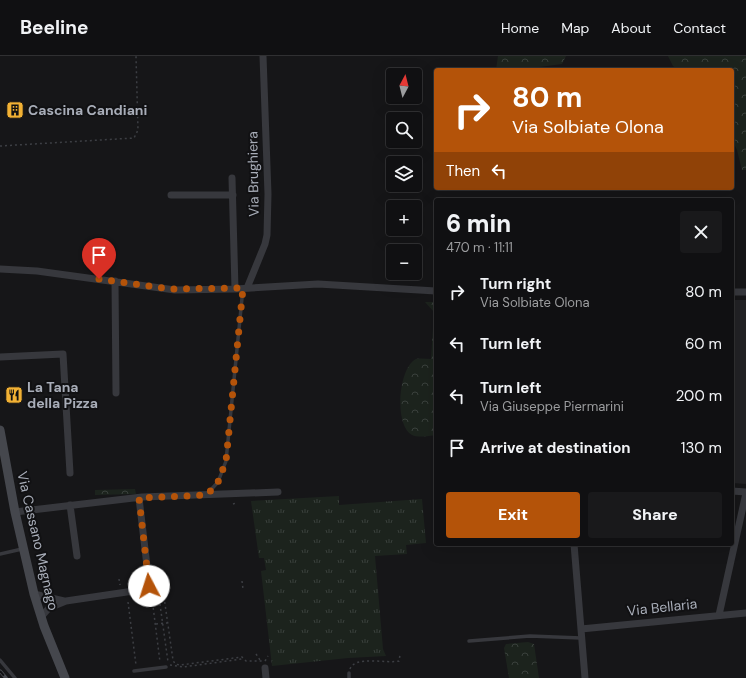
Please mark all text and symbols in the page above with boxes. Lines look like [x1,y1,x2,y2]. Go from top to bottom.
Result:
text: Beeline [20,15,88,40]
text: Home [501,19,539,37]
text: Map [561,19,589,37]
text: About [611,19,651,37]
text: Contact [673,19,726,37]
north arrow [386,68,422,104]
map controls [386,68,422,280]
text: 80 m [512,79,582,116]
icon: right [446,84,498,136]
building icon: Cascina Candiani [5,100,25,120]
place label: Cascina Candiani [28,101,147,119]
button: search [386,112,422,148]
text: Via Solbiate Olona [512,115,664,139]
street label: Via Brughiera [243,131,263,217]
button: layers [386,156,422,192]
icon: left [488,160,510,182]
text: Then [446,161,480,181]
button: + [386,200,422,236]
text: 6 min [446,208,511,239]
button: close [680,211,722,253]
pin [82,238,116,279]
text: 470 m · 11:11 [446,239,513,256]
icon: arrive [88,244,110,266]
button: − [386,244,422,280]
text: Turn right [480,274,551,294]
icon: right [446,281,468,303]
text: 80 m [685,282,722,302]
text: Via Solbiate Olona [480,294,590,311]
icon: left [446,333,468,355]
text: Turn left [480,334,541,354]
text: 60 m [685,334,722,354]
place label: La Tana della Pizza [27,378,98,412]
text: Turn left [480,378,541,398]
restaurant icon: La Tana della Pizza [4,385,24,405]
icon: left [446,385,468,407]
text: 200 m [676,386,722,406]
text: Via Giuseppe Piermarini [480,398,624,415]
icon: arrive [446,437,468,459]
text: Arrive at destination [480,438,631,458]
text: 130 m [681,438,722,458]
street label: Via Cassano Magnago [13,470,63,612]
button: Exit [446,492,580,538]
button: Share [588,492,722,538]
position arrow [128,565,170,607]
street label: Via Bellaria [626,594,698,620]

